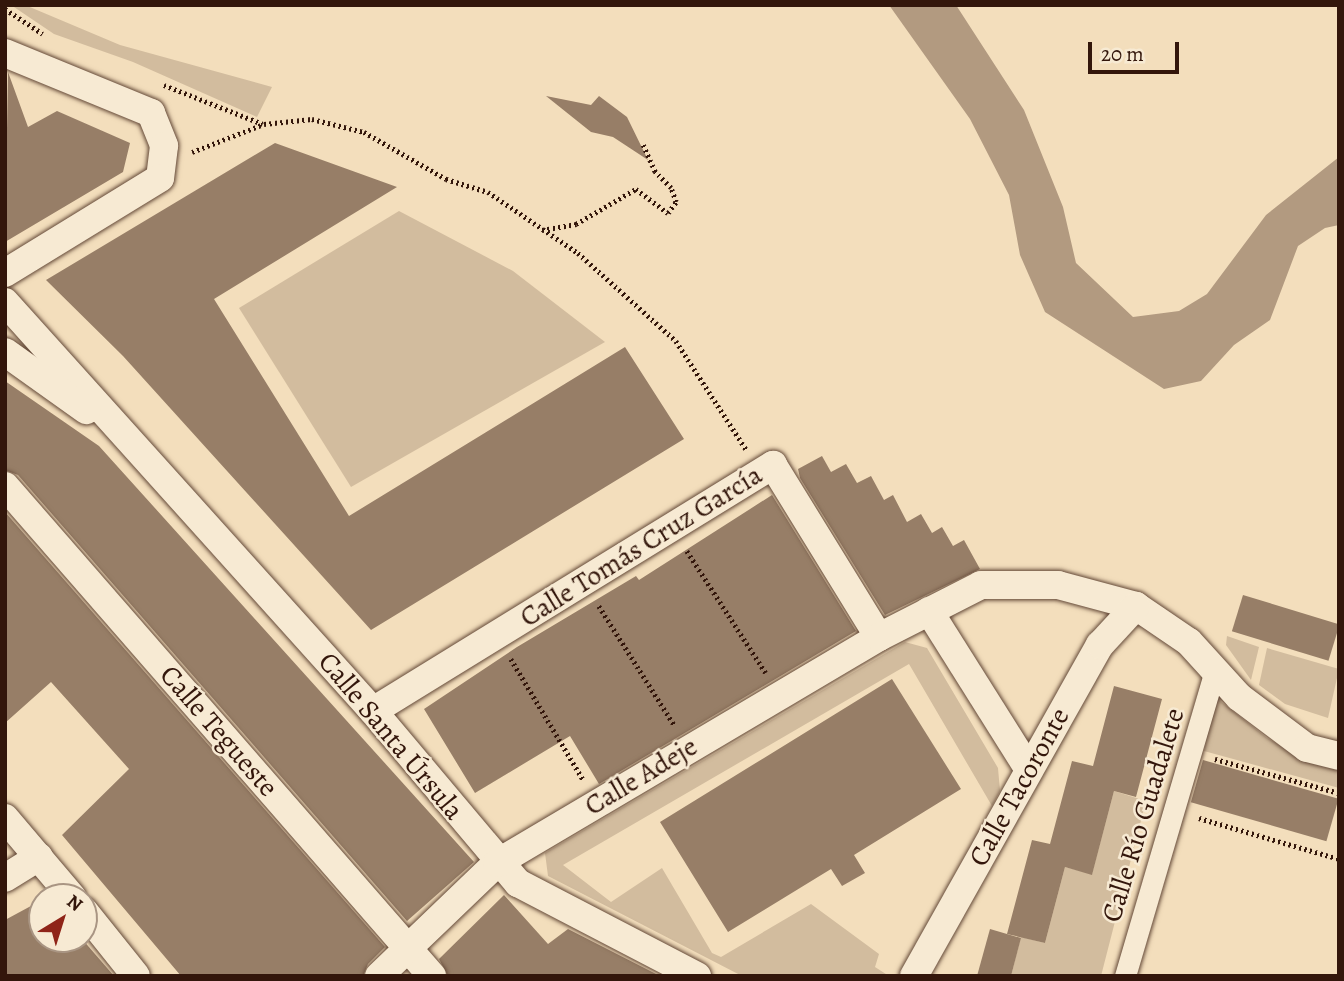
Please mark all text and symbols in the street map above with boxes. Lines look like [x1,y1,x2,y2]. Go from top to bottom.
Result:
scale bar [1092,28,1183,72]
text: 20 m [1101,40,1144,68]
street label: Calle Tomás Cruz García [514,458,768,634]
street label: Calle Santa Úrsula [311,645,471,827]
street label: Calle Tegueste [153,658,285,804]
street label: Calle Tacoronte [962,702,1076,872]
street label: Calle Río Guadalete [1094,704,1192,926]
street label: Calle Adeje [579,729,703,823]
north arrow [28,883,98,953]
text: N [61,889,88,918]

